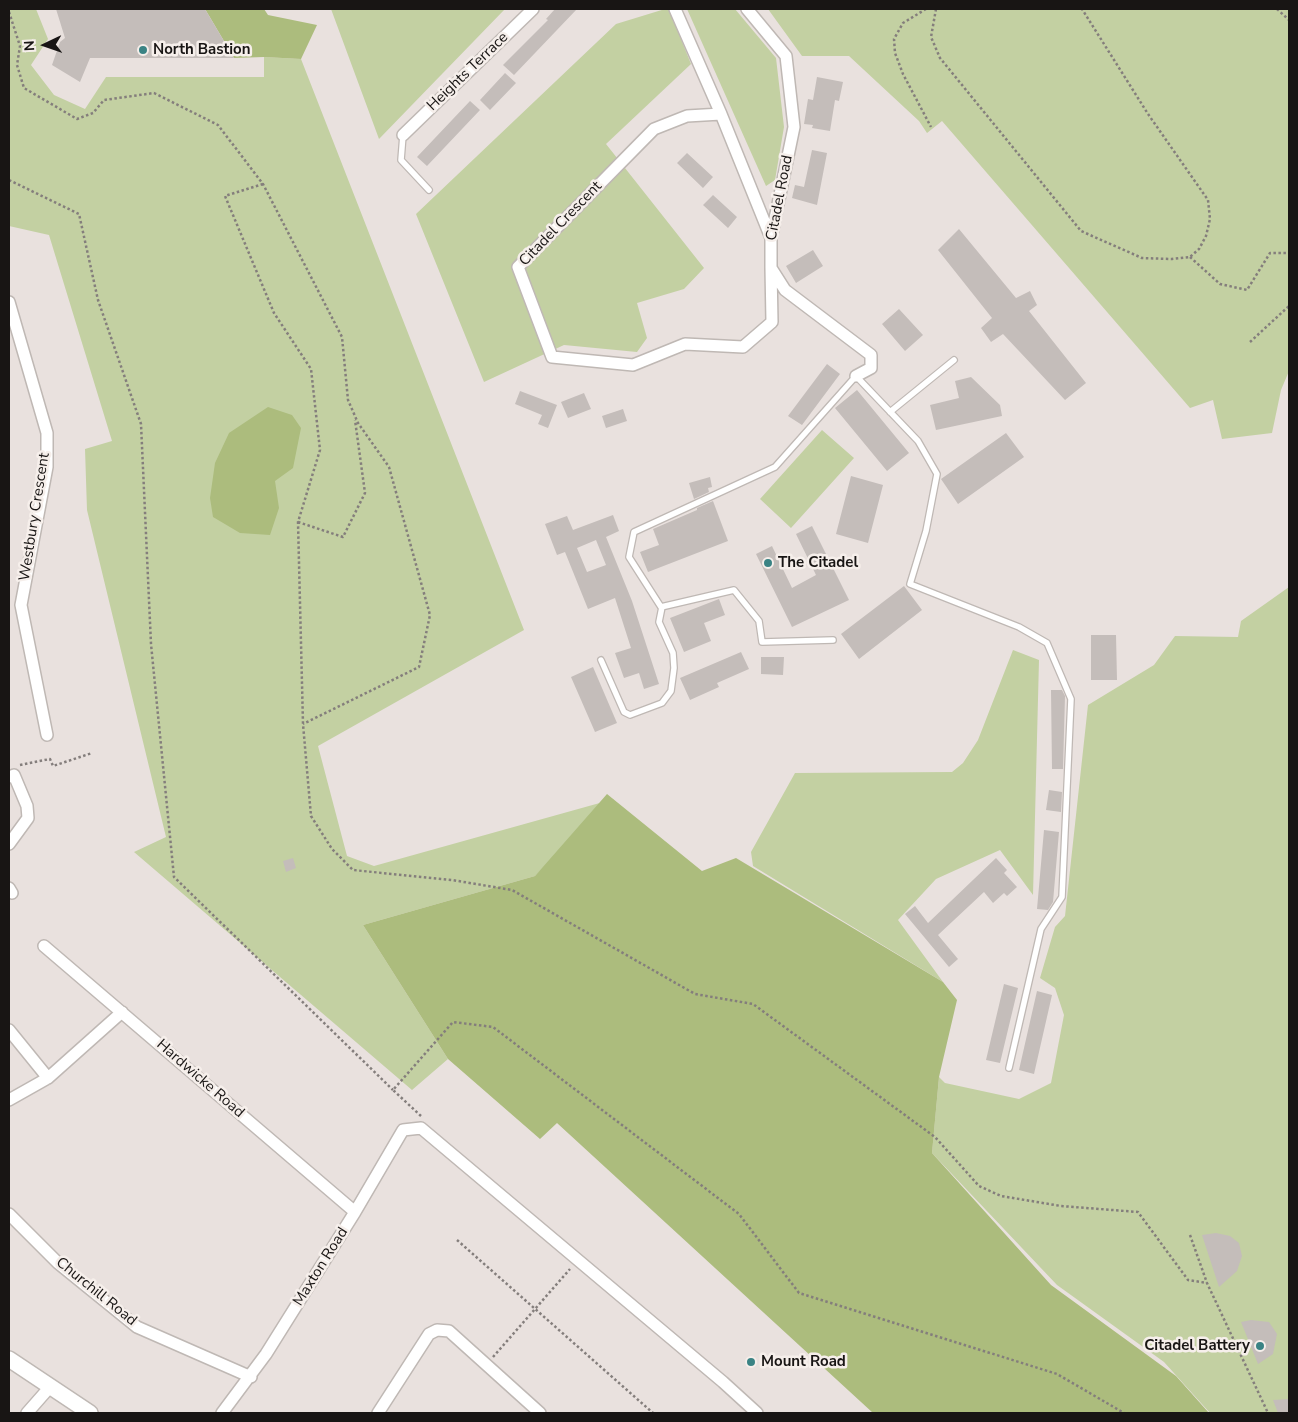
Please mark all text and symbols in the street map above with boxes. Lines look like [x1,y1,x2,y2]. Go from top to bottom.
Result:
north arrow [20,20,70,70]
street label: Heights Terrace [424,29,512,115]
text: N [20,40,39,52]
place label: North Bastion [153,41,251,59]
marker: North Bastion [137,44,149,56]
street label: Citadel Road [763,154,797,242]
street label: Citadel Crescent [516,178,606,270]
street label: Westbury Crescent [16,452,54,582]
place label: The Citadel [778,554,858,572]
marker: The Citadel [762,557,774,569]
street label: Hardwicke Road [152,1036,248,1122]
street label: Maxton Road [290,1224,352,1310]
street label: Churchill Road [52,1254,140,1330]
place label: Citadel Battery [1144,1337,1250,1355]
marker: Citadel Battery [1254,1340,1266,1352]
place label: Mount Road [761,1353,846,1371]
marker: Mount Road [745,1356,757,1368]

